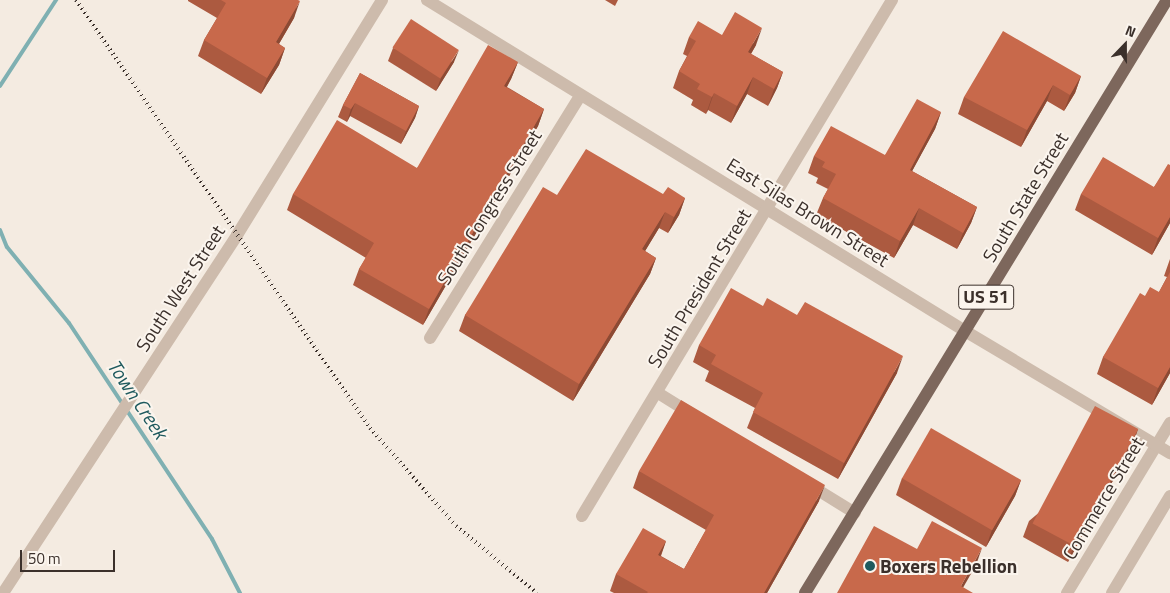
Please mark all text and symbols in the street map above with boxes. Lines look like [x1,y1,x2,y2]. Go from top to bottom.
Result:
text: N [1122,19,1139,42]
north arrow [1100,20,1150,70]
street label: South Congress Street [432,125,546,289]
street label: South State Street [977,128,1073,266]
street label: East Silas Brown Street [723,153,893,271]
street label: South President Street [643,204,755,372]
street label: South West Street [131,220,229,356]
road number: US 51 [957,282,1015,312]
water label: Town Creek [103,355,173,443]
street label: Commerce Street [1057,433,1149,563]
scale bar [22,540,118,572]
text: 50 m [28,547,61,570]
place label: Boxers Rebellion [880,555,1017,577]
marker: Boxers Rebellion [864,560,876,572]

